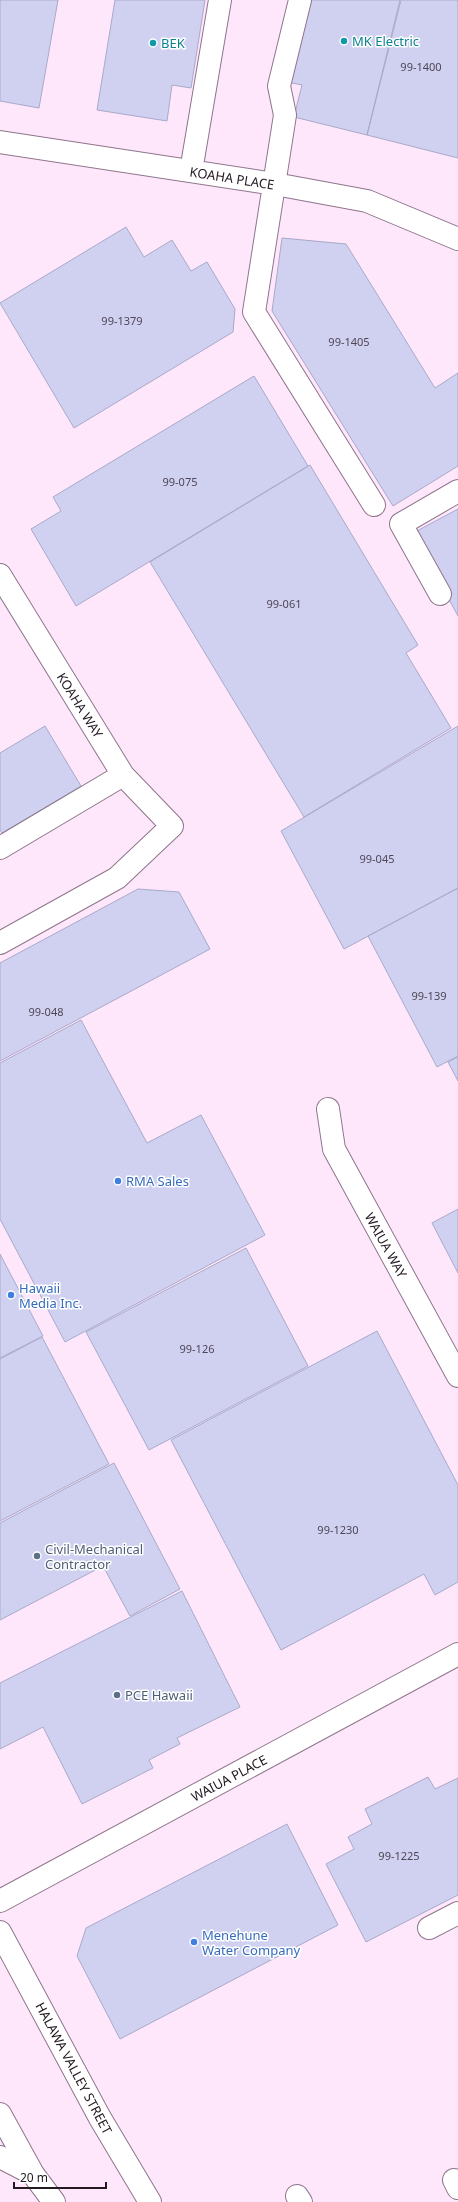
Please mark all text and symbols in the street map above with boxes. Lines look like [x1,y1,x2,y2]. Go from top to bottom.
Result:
place label: MK Electric [352,32,419,50]
place label: BEK [161,34,186,52]
marker: MK Electric [339,36,349,46]
marker: BEK [148,38,158,48]
house number: 99-1400 [400,59,442,74]
street label: KOAHA PLACE [188,162,276,194]
house number: 99-1379 [101,313,143,328]
house number: 99-1405 [328,334,370,349]
house number: 99-075 [162,474,198,489]
house number: 99-061 [266,596,302,611]
street label: KOAHA WAY [53,669,108,742]
house number: 99-045 [359,851,395,866]
house number: 99-139 [411,988,447,1003]
house number: 99-048 [28,1004,64,1019]
place label: RMA Sales [126,1172,189,1190]
marker: RMA Sales [113,1176,123,1186]
street label: WAIUA WAY [361,1209,412,1281]
place label: Hawaii Media Inc. [19,1279,82,1312]
marker: Hawaii Media Inc. [6,1290,16,1300]
house number: 99-126 [179,1341,215,1356]
house number: 99-1230 [317,1522,359,1537]
place label: Civil-Mechanical Contractor [45,1540,143,1573]
marker: Civil-Mechanical Contractor [32,1551,42,1561]
place label: PCE Hawaii [125,1686,193,1704]
marker: PCE Hawaii [112,1690,122,1700]
street label: WAIUA PLACE [188,1750,270,1806]
house number: 99-1225 [378,1848,420,1863]
place label: Menehune Water Company [202,1926,300,1959]
marker: Menehune Water Company [189,1937,199,1947]
street label: HALAWA VALLEY STREET [32,1999,117,2138]
scale bar [14,2164,106,2190]
text: 20 m [20,2169,48,2186]

